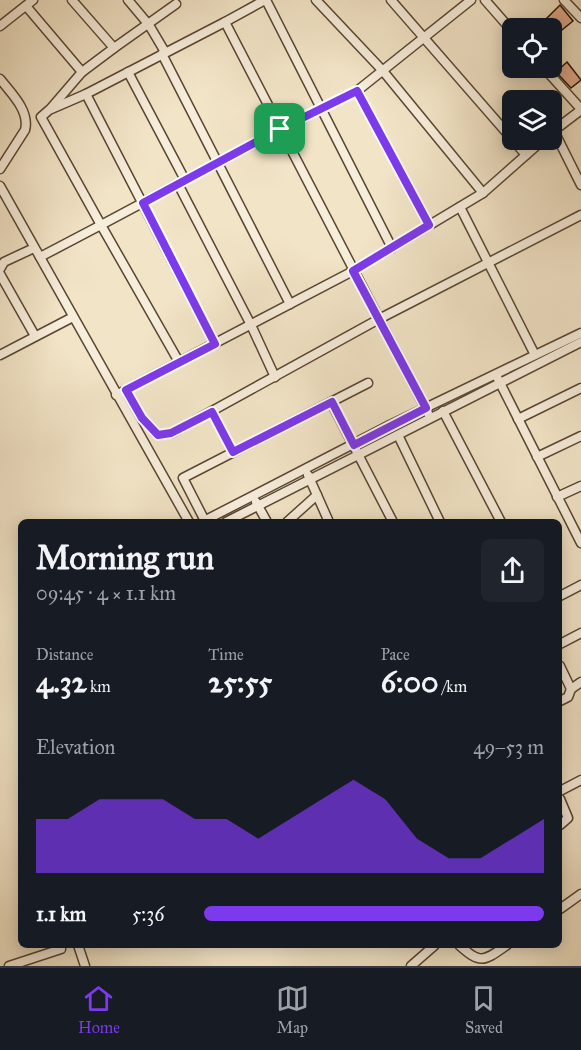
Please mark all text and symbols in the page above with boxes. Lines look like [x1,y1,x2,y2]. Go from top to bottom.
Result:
map controls [502,18,562,150]
button: locate [502,18,562,78]
button: layers [502,90,562,150]
pin [254,103,305,154]
icon: arrive [263,112,296,145]
text: Morning run [36,538,214,578]
button: share [481,539,544,602]
text: 09:45 · 4 × 1.1 km [36,581,176,605]
text: Distance [36,645,93,664]
text: Time [208,645,244,664]
text: Pace [381,645,410,664]
text: 4.32 [36,664,86,700]
text: 25:55 [208,664,272,700]
text: 6:00 [381,664,439,700]
text: km [86,677,111,696]
text: /km [439,677,467,696]
text: Elevation [36,735,115,759]
text: 49–53 m [473,735,544,759]
text: 1.1 km [36,902,86,926]
text: 5:36 [132,902,165,926]
tab: Home [78,982,120,1037]
tab: Map [276,982,309,1037]
tab: Saved [465,982,503,1037]

